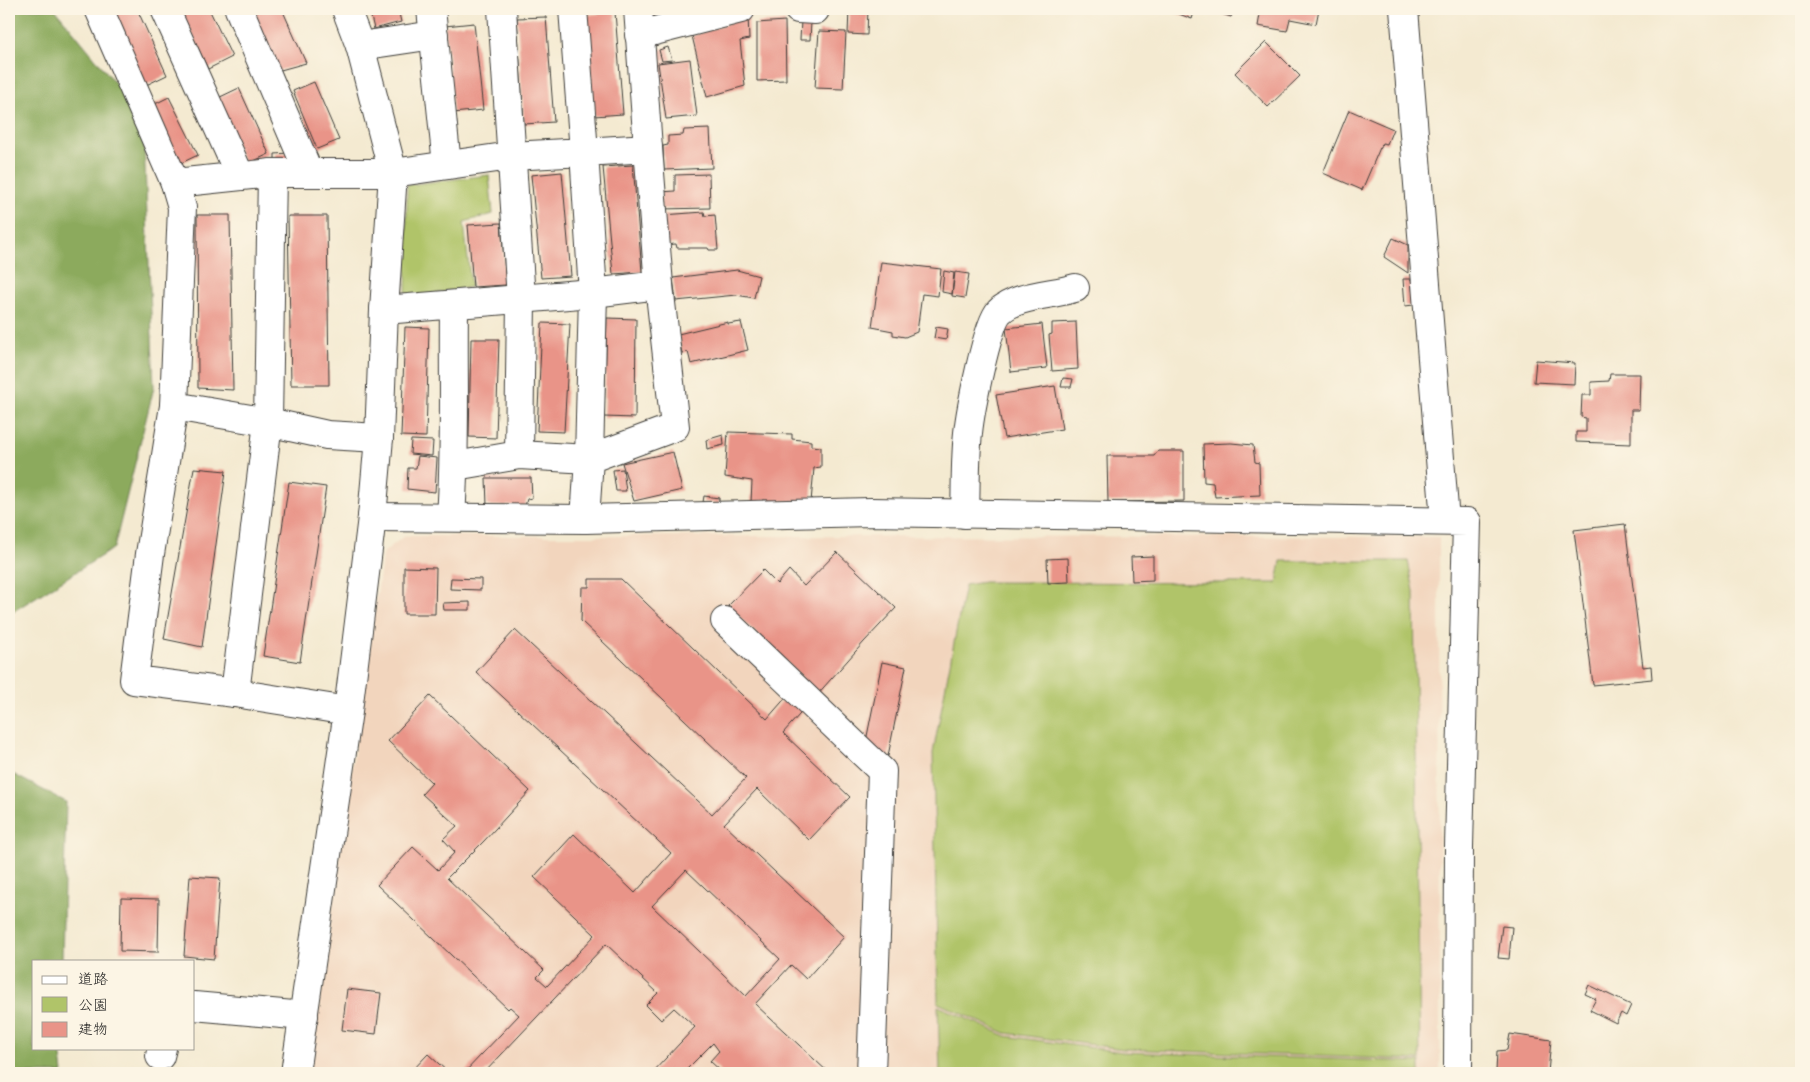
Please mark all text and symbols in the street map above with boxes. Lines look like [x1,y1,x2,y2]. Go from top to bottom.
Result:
legend [32,960,195,1050]
text: 道路 [78,966,108,989]
text: 公園 [78,992,108,1015]
text: 建物 [78,1016,108,1039]

